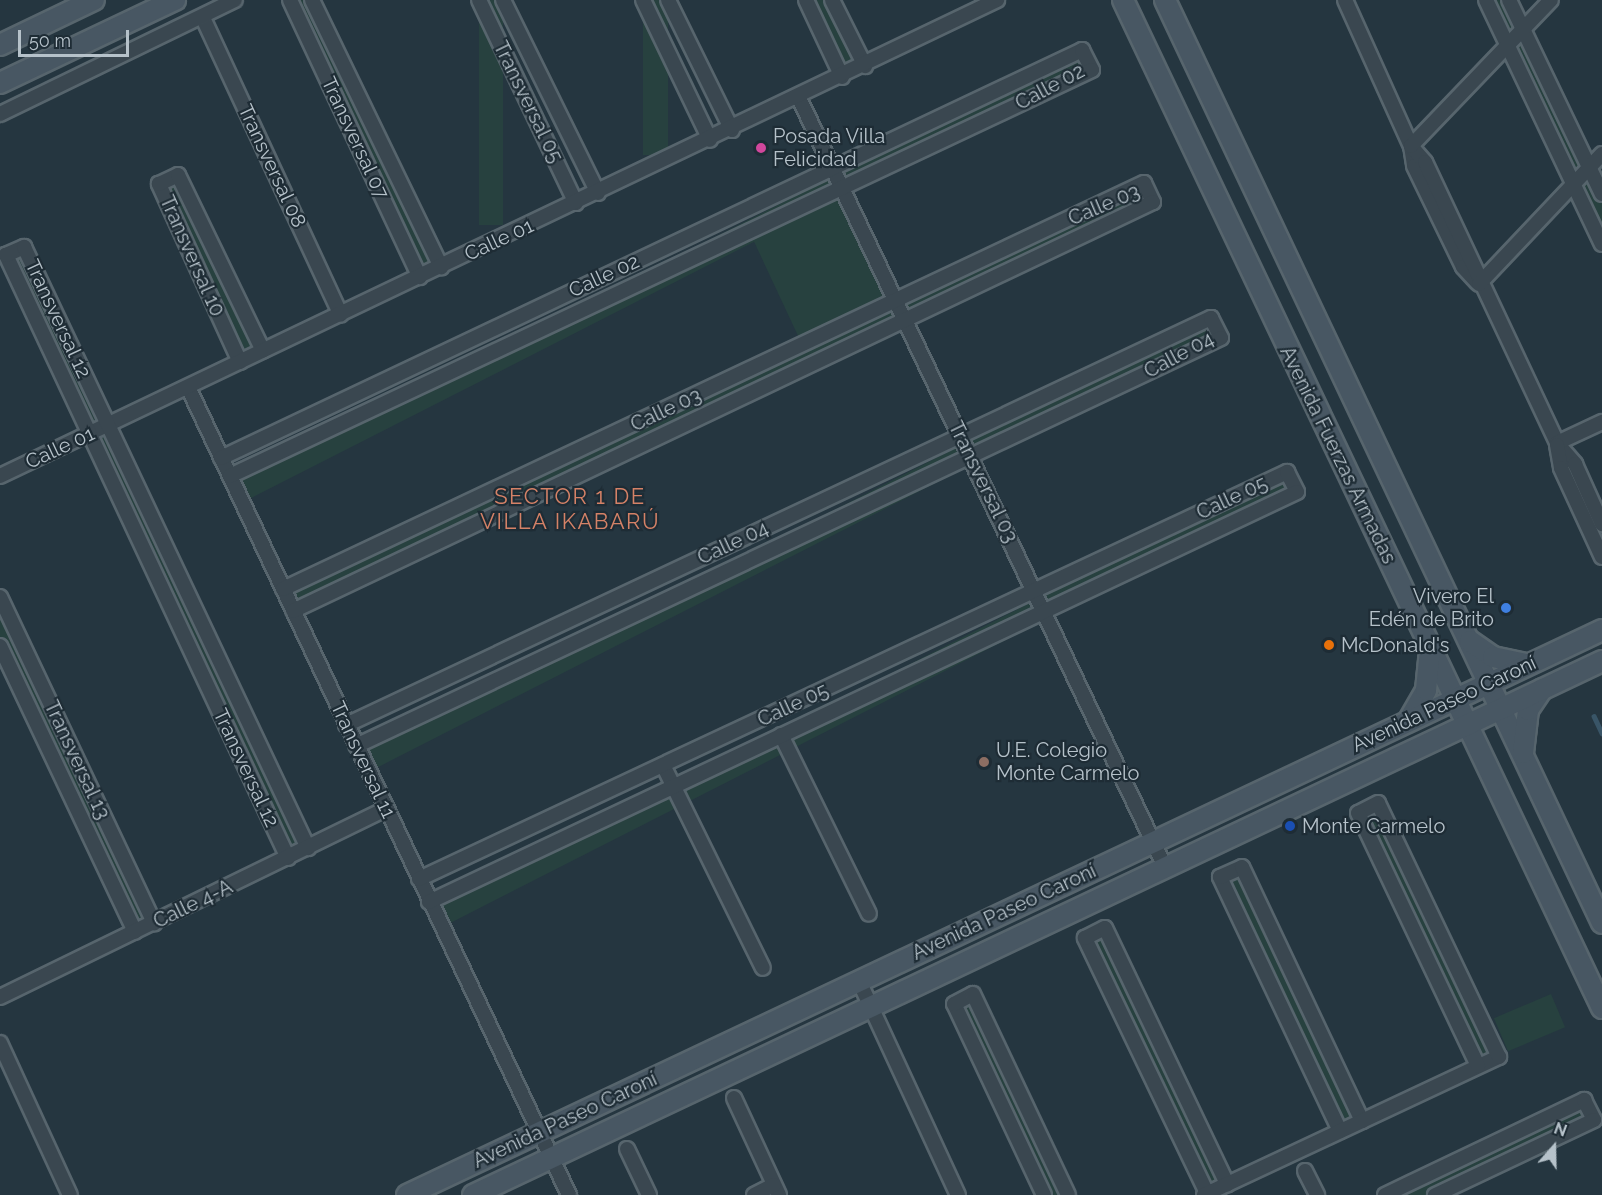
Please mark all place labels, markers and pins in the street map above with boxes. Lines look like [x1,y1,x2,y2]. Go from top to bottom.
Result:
place label: Posada Villa Felicidad [773,124,886,171]
marker: Posada Villa Felicidad [754,141,768,155]
place label: Vivero El Edén de Brito [1369,584,1494,631]
marker: Vivero El Edén de Brito [1499,601,1513,615]
place label: McDonald's [1341,633,1449,657]
marker: McDonald's [1322,638,1336,652]
place label: U.E. Colegio Monte Carmelo [996,738,1139,785]
marker: U.E. Colegio Monte Carmelo [977,755,991,769]
place label: Monte Carmelo [1302,814,1445,838]
marker: Monte Carmelo [1283,819,1297,833]

